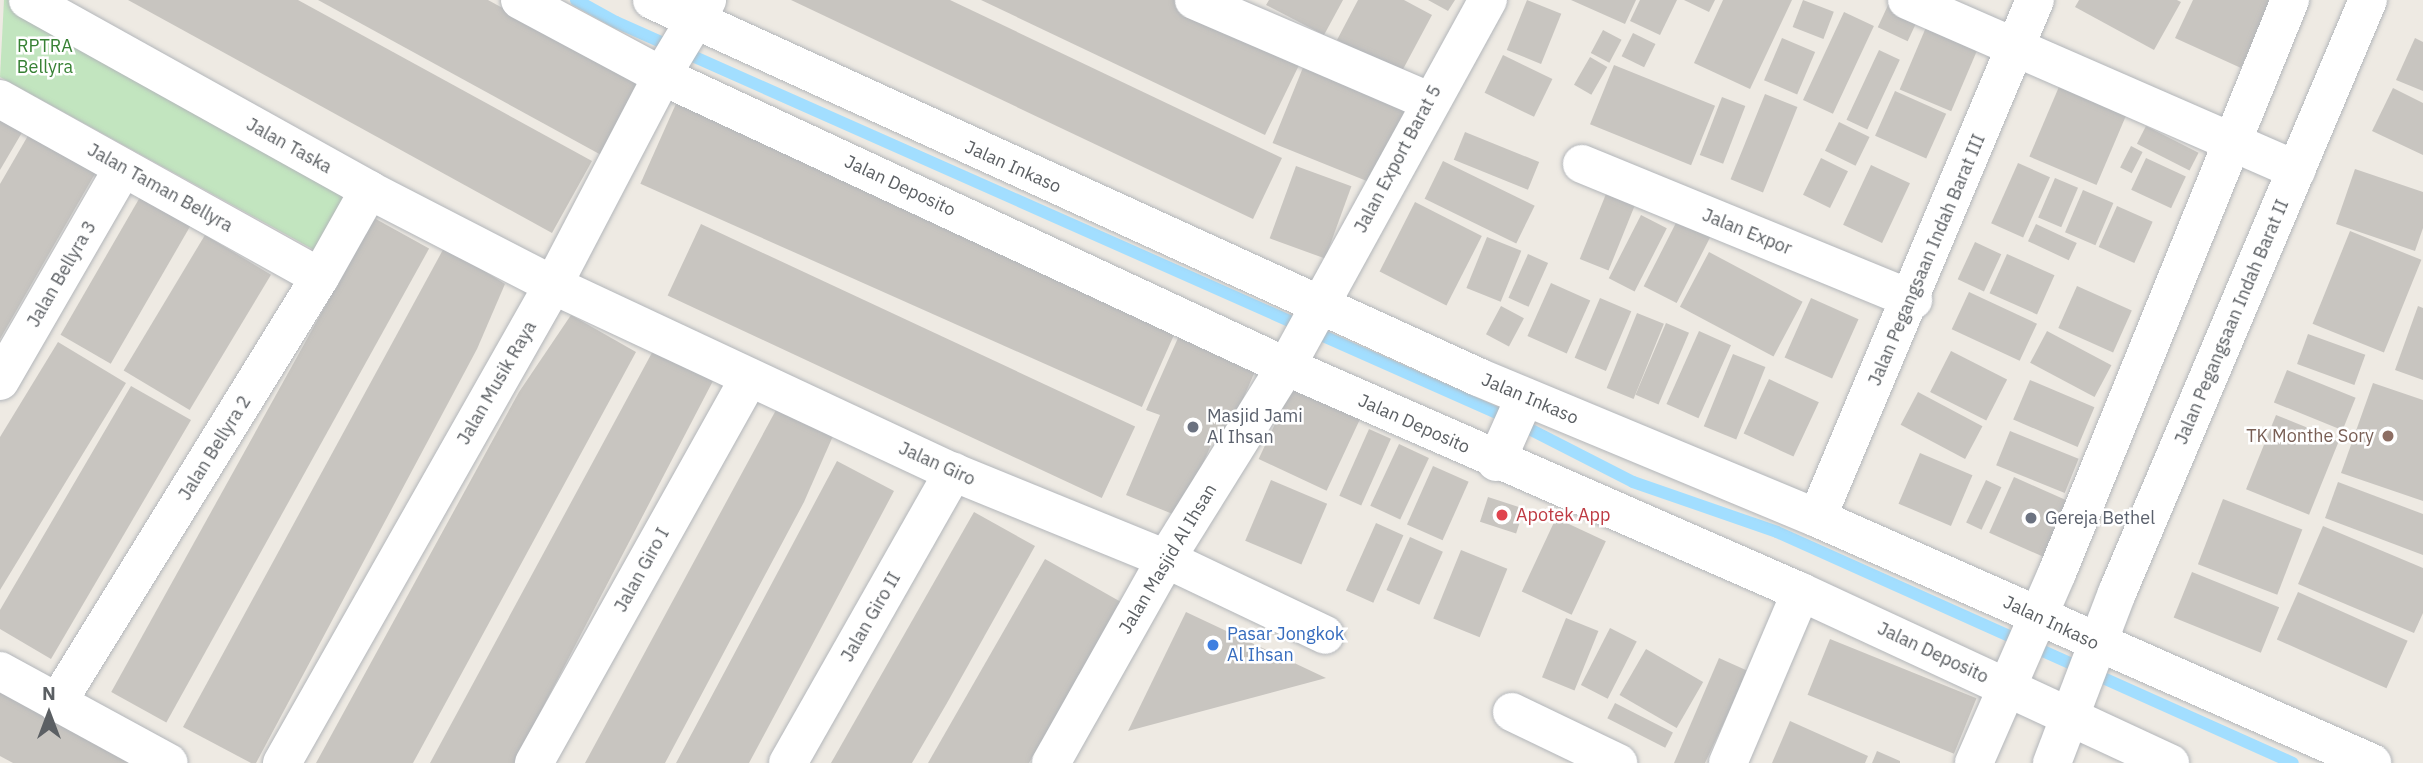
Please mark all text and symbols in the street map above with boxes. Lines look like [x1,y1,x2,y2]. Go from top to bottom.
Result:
park label: RPTRA Bellyra [17,36,73,78]
street label: Jalan Export Barat 5 [1350,82,1446,236]
street label: Jalan Taska [243,114,335,178]
street label: Jalan Pegangsaan Indah Barat III [1864,131,1990,389]
street label: Jalan Inkaso [962,136,1064,198]
street label: Jalan Taman Bellyra [84,139,236,237]
street label: Jalan Deposito [841,151,959,221]
street label: Jalan Pegangsaan Indah Barat II [2171,196,2293,448]
street label: Jalan Expor [1699,204,1795,260]
street label: Jalan Bellyra 3 [23,217,101,331]
street label: Jalan Musik Raya [453,317,541,449]
street label: Jalan Inkaso [1478,369,1582,429]
street label: Jalan Deposito [1355,390,1473,458]
street label: Jalan Bellyra 2 [174,392,256,504]
place label: Masjid Jami Al Ihsan [1207,406,1303,448]
marker: Masjid Jami Al Ihsan [1185,419,1201,435]
place label: TK Monthe Sory [2246,425,2374,447]
marker: TK Monthe Sory [2380,428,2396,444]
street label: Jalan Giro [895,438,979,490]
street label: Jalan Masjid Al Ihsan [1115,480,1221,638]
place label: Apotek App [1516,504,1610,526]
marker: Apotek App [1494,507,1510,523]
place label: Gereja Bethel [2045,507,2155,529]
marker: Gereja Bethel [2023,510,2039,526]
street label: Jalan Giro I [610,524,674,616]
street label: Jalan Giro II [837,568,905,666]
street label: Jalan Inkaso [2000,591,2102,655]
street label: Jalan Deposito [1874,618,1992,688]
place label: Pasar Jongkok Al Ihsan [1227,624,1344,666]
marker: Pasar Jongkok Al Ihsan [1205,637,1221,653]
north arrow [14,679,84,749]
text: N [42,681,56,705]

